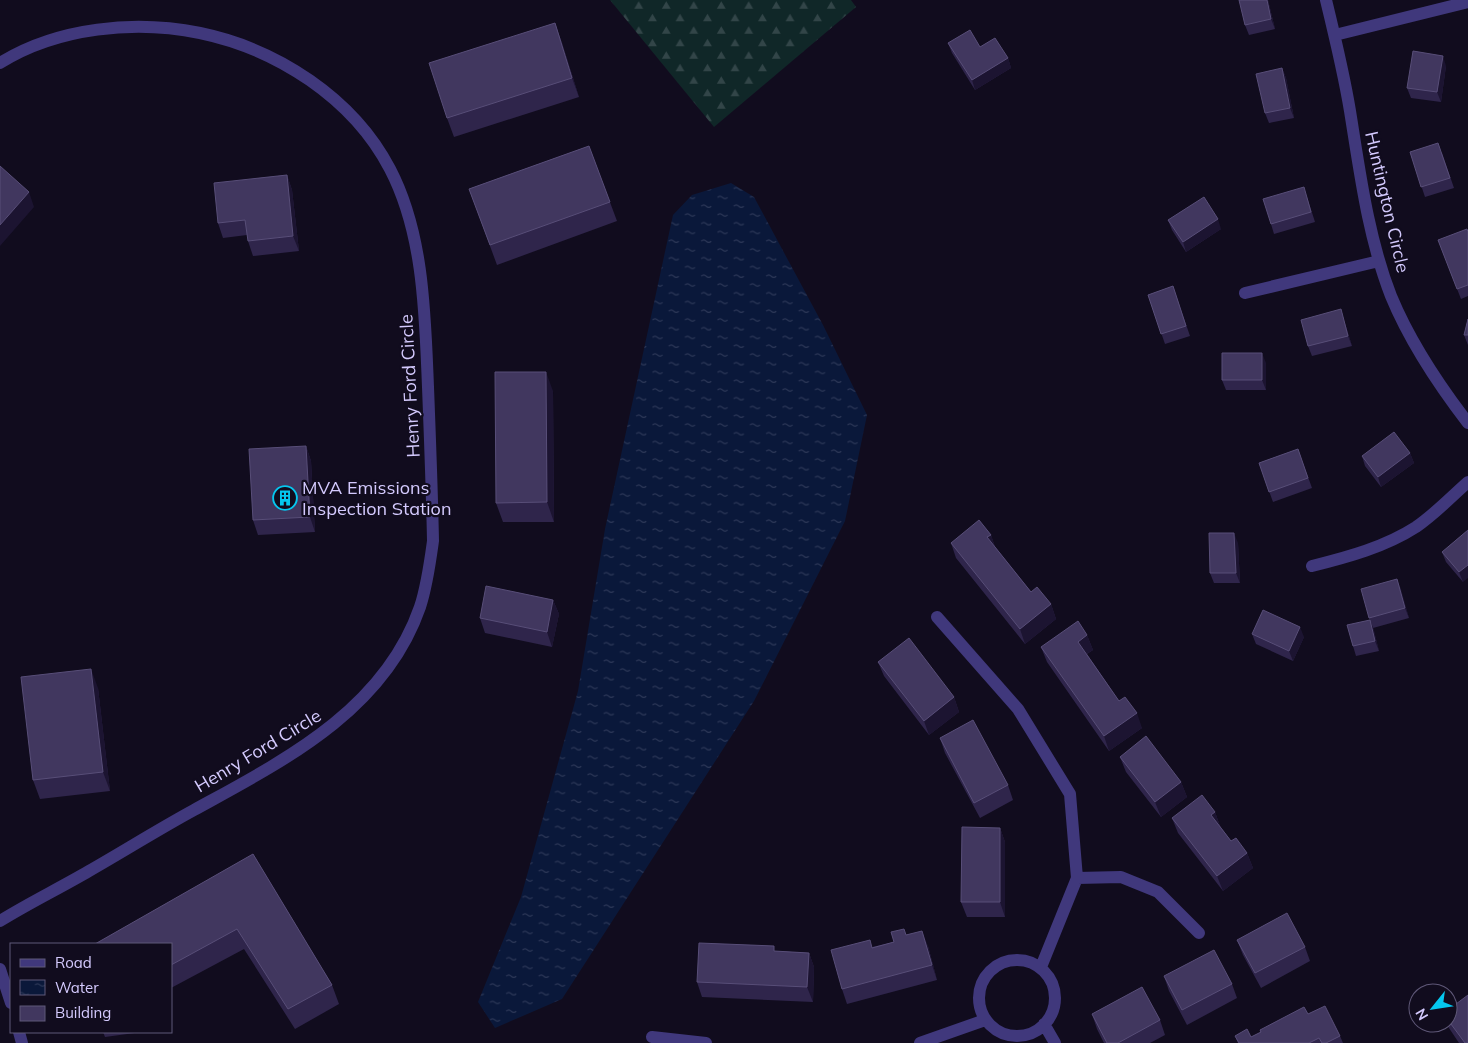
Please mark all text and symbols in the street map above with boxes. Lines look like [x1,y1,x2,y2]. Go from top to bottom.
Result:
street label: Huntington Circle [1360,129,1415,275]
street label: Henry Ford Circle [394,314,425,458]
place label: MVA Emissions Inspection Station [302,476,451,520]
building icon: MVA Emissions Inspection Station [272,485,298,511]
street label: Henry Ford Circle [190,704,325,797]
legend [10,943,172,1033]
text: Road [55,953,92,972]
text: Water [55,978,99,997]
north arrow [1408,983,1458,1033]
text: Building [55,1003,111,1022]
text: N [1411,1005,1432,1024]

